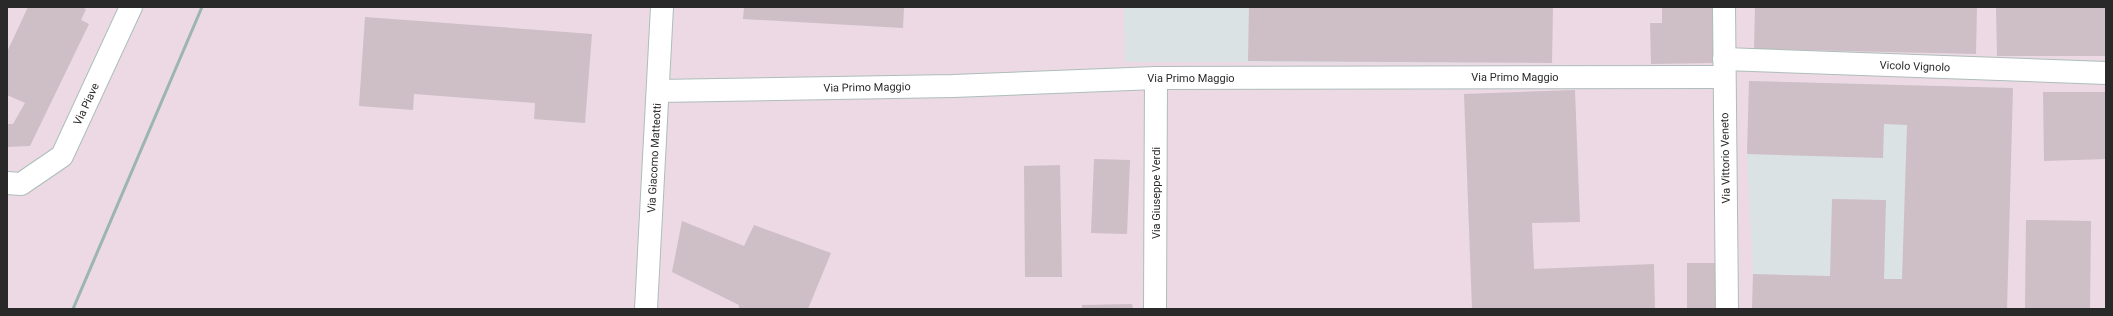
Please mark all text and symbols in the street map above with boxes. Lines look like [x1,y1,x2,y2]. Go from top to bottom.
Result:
street label: Vicolo Vignolo [1880,59,1950,74]
street label: Via Primo Maggio [1471,71,1559,84]
street label: Via Primo Maggio [1147,72,1235,85]
street label: Via Primo Maggio [823,80,911,95]
street label: Via Piave [71,81,102,127]
street label: Via Giacomo Matteotti [645,103,664,213]
street label: Via Vittorio Veneto [1718,112,1733,204]
street label: Via Giuseppe Verdi [1150,147,1163,239]

